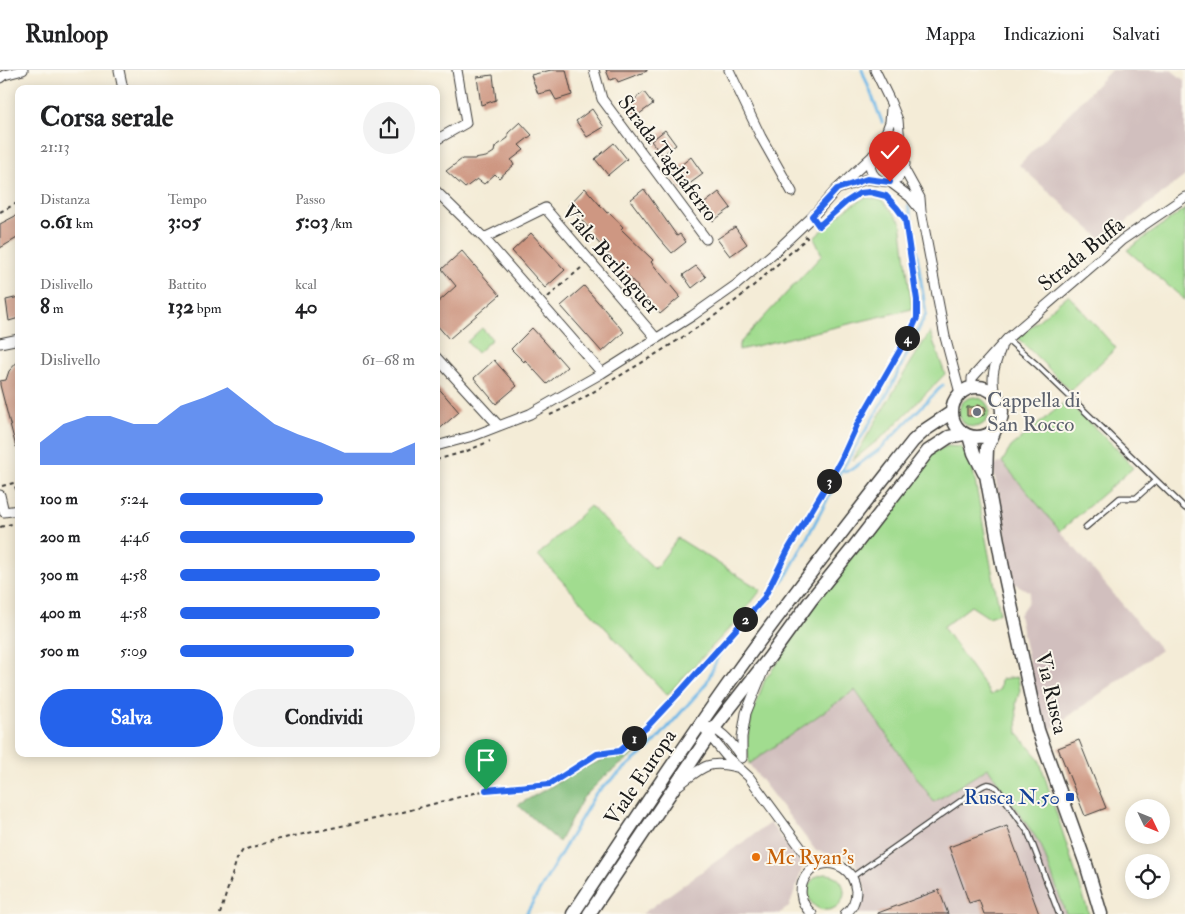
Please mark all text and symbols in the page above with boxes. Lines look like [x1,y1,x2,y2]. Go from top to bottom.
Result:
text: Runloop [25,19,108,50]
text: Mappa [925,23,975,46]
text: Indicazioni [1003,23,1084,46]
text: Salvati [1112,23,1160,46]
street label: Strada Tagliaferro [611,90,724,227]
text: Corsa serale [40,100,173,135]
button: share [363,102,415,154]
pin [869,131,911,182]
text: 21:13 [40,137,70,157]
icon: check [876,138,904,166]
text: Distanza [40,191,90,208]
text: Tempo [168,191,207,208]
text: Passo [295,191,325,208]
street label: Viale Berlinguer [555,199,666,320]
text: 0.61 [40,208,73,235]
text: 3:05 [168,208,201,235]
text: 5:03 [295,208,329,235]
street label: Strada Buffa [1033,211,1130,297]
text: km [73,215,93,232]
text: /km [329,215,353,232]
text: Dislivello [40,276,93,293]
text: Battito [168,276,207,293]
text: kcal [295,276,317,293]
text: 8 [40,293,50,320]
text: 132 [168,293,194,320]
text: 40 [295,293,317,320]
text: m [50,300,64,317]
text: bpm [194,300,222,317]
pin: 4 [894,326,920,350]
text: 4 [904,330,911,347]
text: Dislivello [40,350,100,370]
text: 61–68 m [362,350,415,370]
place label: Cappella di San Rocco [987,387,1081,438]
marker: Cappella di San Rocco [971,406,983,418]
pin: 3 [816,468,842,494]
text: 3 [827,473,832,490]
text: 100 m [40,489,78,509]
text: 5:24 [120,489,148,509]
text: 200 m [40,527,80,547]
text: 4:46 [120,527,149,547]
text: 300 m [40,565,78,585]
text: 4:58 [120,565,147,585]
text: 400 m [40,603,81,623]
text: 4:58 [120,603,147,623]
pin: 2 [732,606,758,632]
text: 2 [742,611,749,628]
text: 500 m [40,641,79,661]
text: 5:09 [120,641,147,661]
street label: Via Rusca [1029,649,1074,737]
button: Salva [40,689,223,747]
button: Condividi [233,689,415,747]
street label: Viale Europa [598,724,683,831]
pin: 1 [622,726,646,750]
text: 1 [632,730,637,747]
pin [465,739,507,790]
icon: arrive [472,746,500,774]
place label: Rusca N.50 [964,784,1060,811]
marker: Rusca N.50 [1064,791,1076,803]
north arrow [1125,799,1170,844]
map controls [1125,799,1170,899]
place label: Mc Ryan's [766,844,854,871]
marker: Mc Ryan's [750,851,762,863]
button: locate [1125,854,1170,899]

